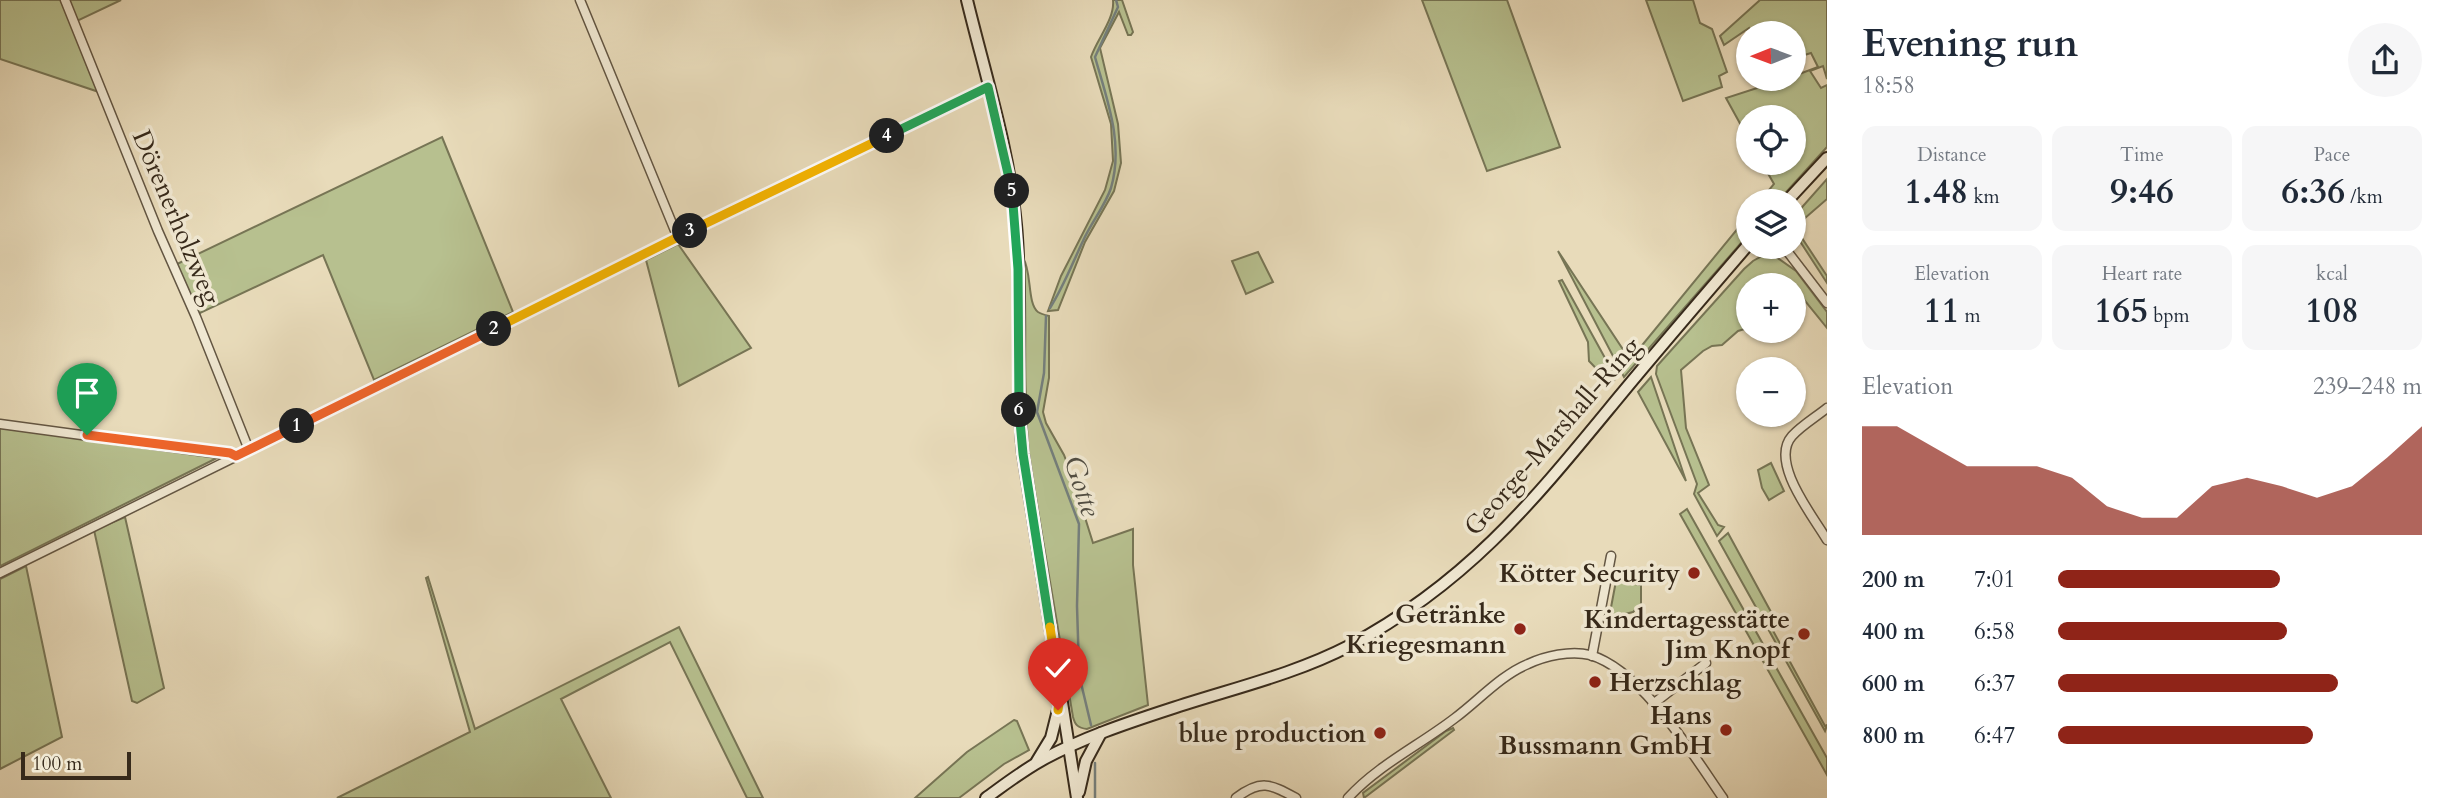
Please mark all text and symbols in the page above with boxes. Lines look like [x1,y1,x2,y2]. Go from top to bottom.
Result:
text: Evening run [1862,18,2078,70]
north arrow [1736,21,1806,91]
map controls [1736,21,1806,427]
button: share [2348,23,2422,97]
text: 18:58 [1862,70,1915,101]
button: locate [1736,105,1806,175]
pin: 4 [870,118,904,154]
text: 4 [882,122,891,148]
street label: Dörenerholzweg [124,125,229,310]
text: Distance [1917,142,1987,168]
text: Time [2120,142,2164,168]
text: Pace [2314,142,2350,168]
text: 1.48 [1904,168,1968,216]
text: 9:46 [2110,168,2174,216]
text: 6:36 [2281,168,2345,216]
pin: 5 [995,174,1030,208]
text: 5 [1007,177,1016,203]
text: km [1968,184,2000,210]
text: /km [2345,184,2383,210]
button: layers [1736,189,1806,259]
pin: 3 [672,214,708,248]
text: 3 [685,217,694,243]
text: Elevation [1914,261,1990,287]
text: Heart rate [2102,261,2182,287]
text: kcal [2316,261,2348,287]
button: + [1736,273,1806,343]
text: 11 [1923,287,1959,335]
text: 165 [2094,287,2148,335]
text: 108 [2305,287,2359,335]
text: m [1959,303,1981,329]
text: bpm [2148,303,2190,329]
pin: 2 [476,312,512,346]
text: 2 [489,315,498,341]
street label: George-Marshall-Ring [1456,329,1649,543]
button: − [1736,357,1806,427]
pin [57,363,117,435]
text: Elevation [1862,371,1953,402]
text: 239–248 m [2313,371,2422,402]
icon: arrive [68,374,106,412]
pin: 6 [1002,392,1036,428]
text: 6 [1014,396,1023,422]
pin: 1 [280,408,314,444]
text: 1 [292,412,301,438]
water label: Gotte [1054,451,1110,522]
place label: Kötter Security [1499,556,1680,591]
text: 200 m [1862,564,1925,595]
text: 7:01 [1974,564,2015,595]
marker: Kötter Security [1686,565,1702,581]
place label: Getränke Kriegesmann [1346,597,1506,662]
place label: Kindertagesstätte Jim Knopf [1584,602,1794,667]
text: 400 m [1862,616,1925,647]
text: 6:58 [1974,616,2015,647]
marker: Getränke Kriegesmann [1512,621,1528,637]
marker: Kindertagesstätte Jim Knopf [1796,626,1812,642]
pin [1028,638,1088,710]
icon: check [1039,649,1077,687]
place label: Herzschlag [1609,665,1742,700]
text: 600 m [1862,668,1925,699]
text: 6:37 [1974,668,2015,699]
marker: Herzschlag [1587,674,1603,690]
place label: Hans Bussmann GmbH [1499,698,1712,763]
place label: blue production [1178,716,1366,751]
text: 800 m [1862,720,1925,751]
text: 6:47 [1974,720,2015,751]
marker: Hans Bussmann GmbH [1718,722,1734,738]
marker: blue production [1372,725,1388,741]
scale bar [21,749,131,781]
text: 100 m [32,751,82,777]

